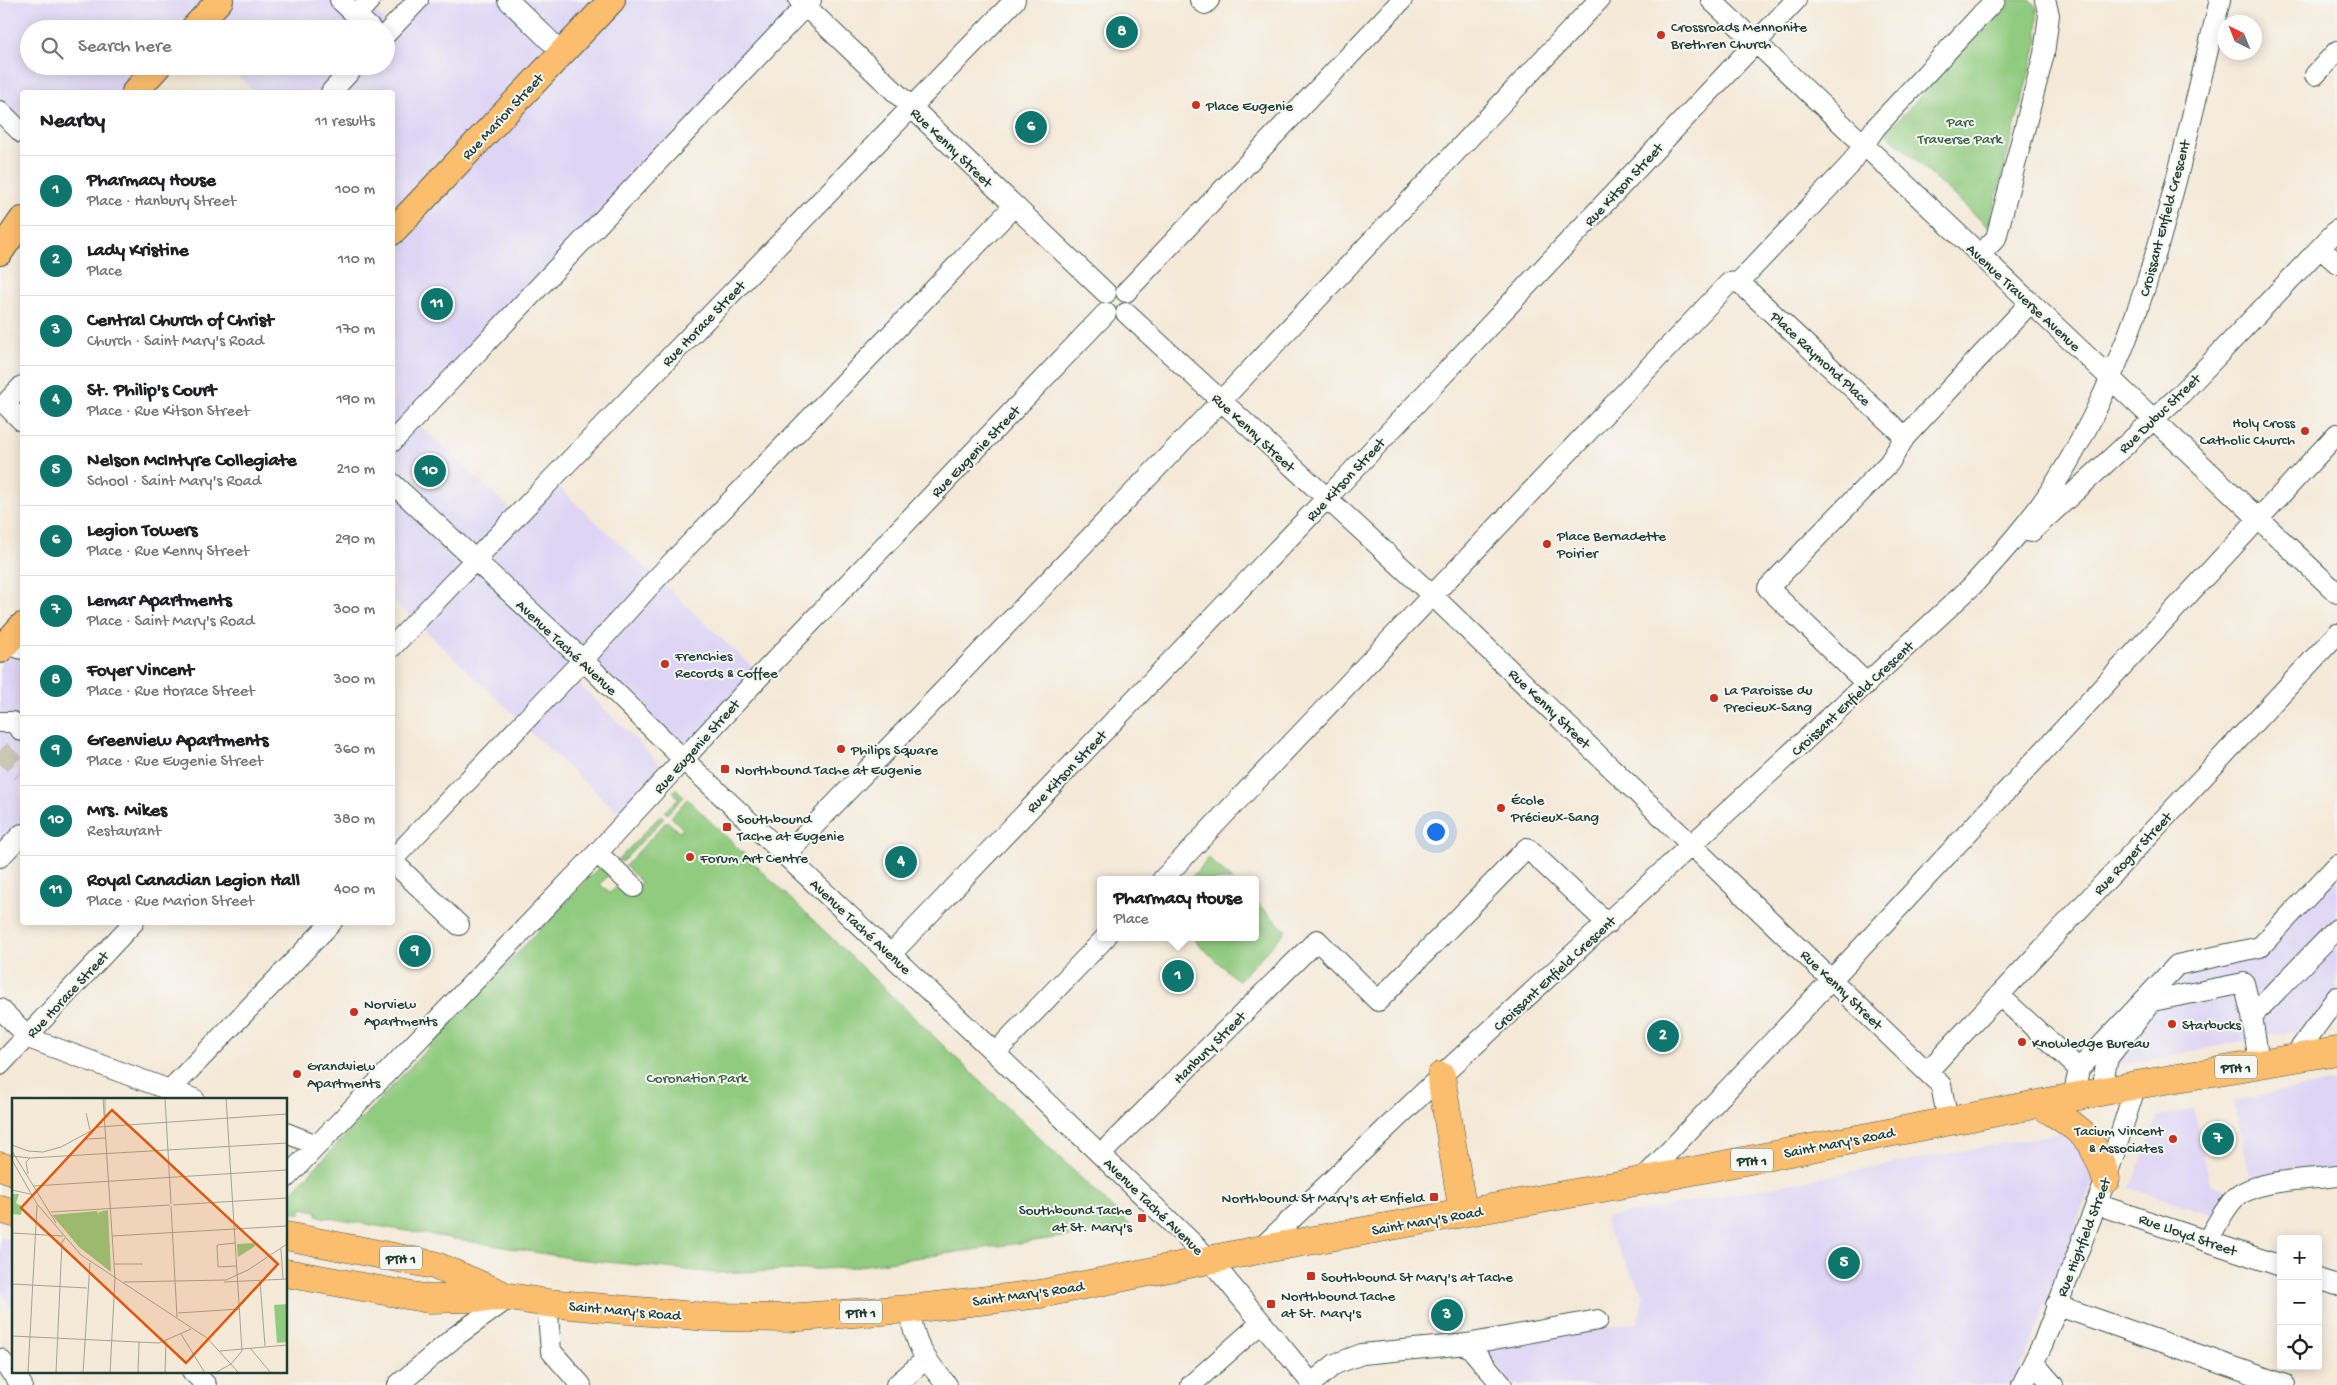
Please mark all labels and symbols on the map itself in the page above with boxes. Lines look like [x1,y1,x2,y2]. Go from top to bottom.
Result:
pin: 8 [1106,13,1138,51]
north arrow [2217,15,2262,60]
place label: Crossroads Mennonite Brethren Church [1670,19,1807,54]
marker: Crossroads Mennonite Brethren Church [1655,29,1667,41]
street label: Rue Marion Street [459,69,549,164]
place label: Place Eugenie [1205,98,1293,116]
marker: Place Eugenie [1190,99,1202,111]
street label: Rue Kenny Street [906,105,997,194]
pin: 6 [1015,108,1047,146]
park label: Parc Traverse Park [1917,114,2004,149]
street label: Croissant Enfield Crescent [2136,137,2196,299]
street label: Rue Kitson Street [1581,138,1669,231]
street label: Avenue Traverse Avenue [1962,241,2084,356]
street label: Rue Horace Street [659,276,751,371]
pin: 11 [421,285,453,323]
street label: Place Raymond Place [1765,308,1874,411]
street label: Rue Dubuc Street [2116,370,2206,458]
street label: Rue Kenny Street [1207,390,1299,478]
street label: Rue Eugenie Street [928,401,1026,502]
place label: Holy Cross Catholic Church [2200,415,2295,450]
marker: Holy Cross Catholic Church [2299,425,2311,437]
street label: Rue Kitson Street [1303,433,1391,526]
pin: 10 [414,452,446,490]
place label: Place Bernadette Poirier [1556,528,1666,563]
marker: Place Bernadette Poirier [1541,538,1553,550]
street label: Avenue Taché Avenue [511,597,620,700]
street label: Croissant Enfield Crescent [1788,637,1920,761]
place label: Frenchies Records & Coffee [674,648,778,683]
marker: Frenchies Records & Coffee [659,658,671,670]
street label: Rue Kenny Street [1504,666,1595,755]
place label: La Paroisse du Precieux-Sang [1723,682,1813,717]
marker: La Paroisse du Precieux-Sang [1708,692,1720,704]
street label: Rue Eugenie Street [650,695,746,798]
street label: Rue Kitson Street [1024,726,1113,817]
place label: Philips Square [850,742,938,760]
marker: Philips Square [835,743,847,755]
place label: Northbound Tache at Eugenie [735,762,922,780]
marker: Northbound Tache at Eugenie [719,763,731,775]
place label: École Précieux-Sang [1510,792,1599,827]
marker: École Précieux-Sang [1495,802,1507,814]
street label: Rue Roger Street [2090,808,2178,900]
place label: Southbound Tache at Eugenie [736,811,845,846]
your location [1423,819,1449,845]
marker: Southbound Tache at Eugenie [721,821,733,833]
pin: 4 [885,843,917,881]
place label: Forum Art Centre [699,850,808,868]
marker: Forum Art Centre [684,851,696,863]
street label: Avenue Taché Avenue [805,876,914,979]
street label: Croissant Enfield Crescent [1490,912,1622,1036]
pin: 9 [399,932,431,970]
street label: Rue Horace Street [23,947,115,1043]
street label: Rue Kenny Street [1796,947,1887,1036]
pin: 1 [1162,957,1194,995]
place label: Norview Apartments [364,996,438,1031]
marker: Norview Apartments [348,1006,360,1018]
street label: Hanbury Street [1170,1007,1252,1088]
pin: 2 [1647,1017,1679,1055]
place label: Starbucks [2182,1017,2241,1035]
marker: Starbucks [2166,1018,2178,1030]
place label: Knowledge Bureau [2032,1035,2150,1053]
marker: Knowledge Bureau [2016,1036,2028,1048]
road number: PTH 1 [2215,1056,2257,1078]
place label: Grandview Apartments [307,1058,381,1093]
marker: Grandview Apartments [291,1068,303,1080]
park label: Coronation Park [647,1070,749,1088]
inset map [12,1098,288,1372]
pin: 7 [2202,1120,2234,1158]
place label: Tacium Vincent & Associates [2074,1123,2165,1158]
street label: Saint Mary's Road [1782,1124,1897,1164]
marker: Tacium Vincent & Associates [2167,1133,2179,1145]
road number: PTH 1 [1731,1148,1773,1172]
street label: Avenue Taché Avenue [1099,1155,1207,1260]
street label: Rue Highfield Street [2054,1174,2116,1300]
place label: Northbound St Mary's at Enfield [1222,1190,1425,1208]
marker: Northbound St Mary's at Enfield [1428,1191,1440,1203]
place label: Southbound Tache at St. Mary's [1019,1202,1132,1237]
street label: Saint Mary's Road [1370,1203,1485,1241]
street label: Rue Lloyd Street [2136,1211,2241,1262]
marker: Southbound Tache at St. Mary's [1136,1212,1148,1224]
pin: 5 [1828,1244,1860,1282]
road number: PTH 1 [380,1246,422,1270]
place label: Southbound St Mary's at Tache [1321,1269,1513,1287]
marker: Southbound St Mary's at Tache [1305,1270,1317,1282]
street label: Saint Mary's Road [971,1278,1086,1312]
place label: Northbound Tache at St. Mary's [1281,1288,1396,1323]
pin: 3 [1431,1296,1463,1334]
street label: Saint Mary's Road [568,1298,683,1326]
marker: Northbound Tache at St. Mary's [1265,1298,1277,1310]
road number: PTH 1 [840,1300,882,1324]

